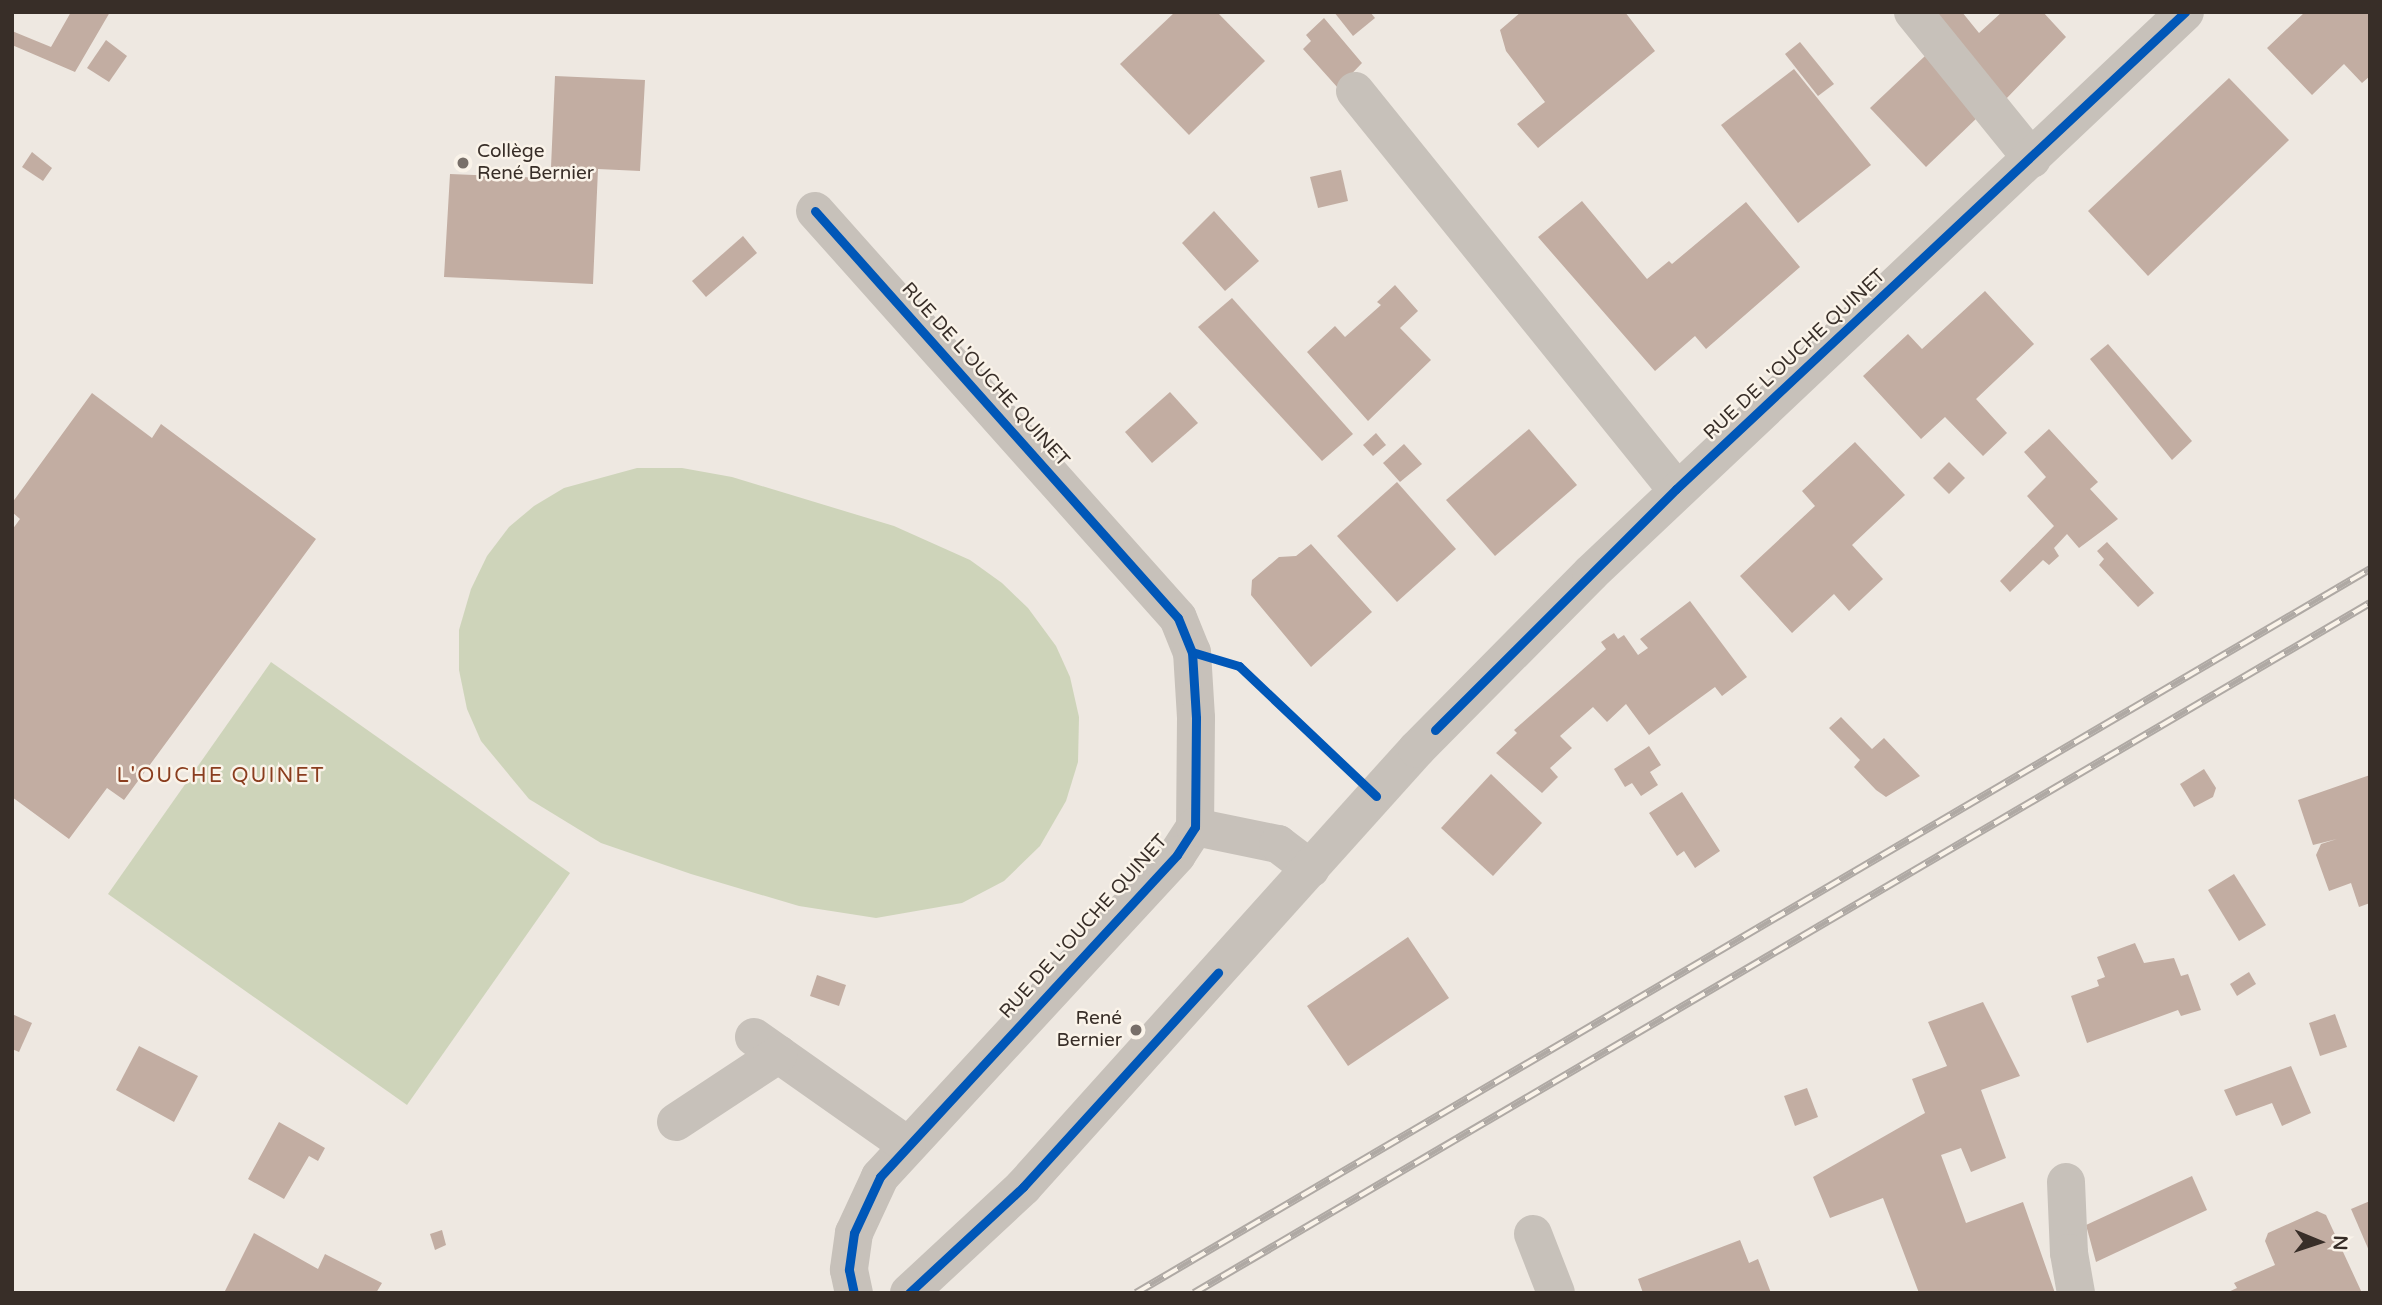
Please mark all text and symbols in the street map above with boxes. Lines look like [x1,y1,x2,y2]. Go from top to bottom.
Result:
place label: Collège René Bernier [477,141,594,185]
marker: Collège René Bernier [455,155,471,171]
street label: RUE DE L'OUCHE QUINET [1699,265,1891,445]
street label: RUE DE L'OUCHE QUINET [896,278,1074,472]
district label: L'OUCHE QUINET [118,763,324,789]
street label: RUE DE L'OUCHE QUINET [995,830,1173,1024]
place label: René Bernier [1057,1008,1122,1052]
marker: René Bernier [1128,1022,1144,1038]
north arrow [2284,1207,2354,1277]
text: N [2329,1235,2351,1251]

